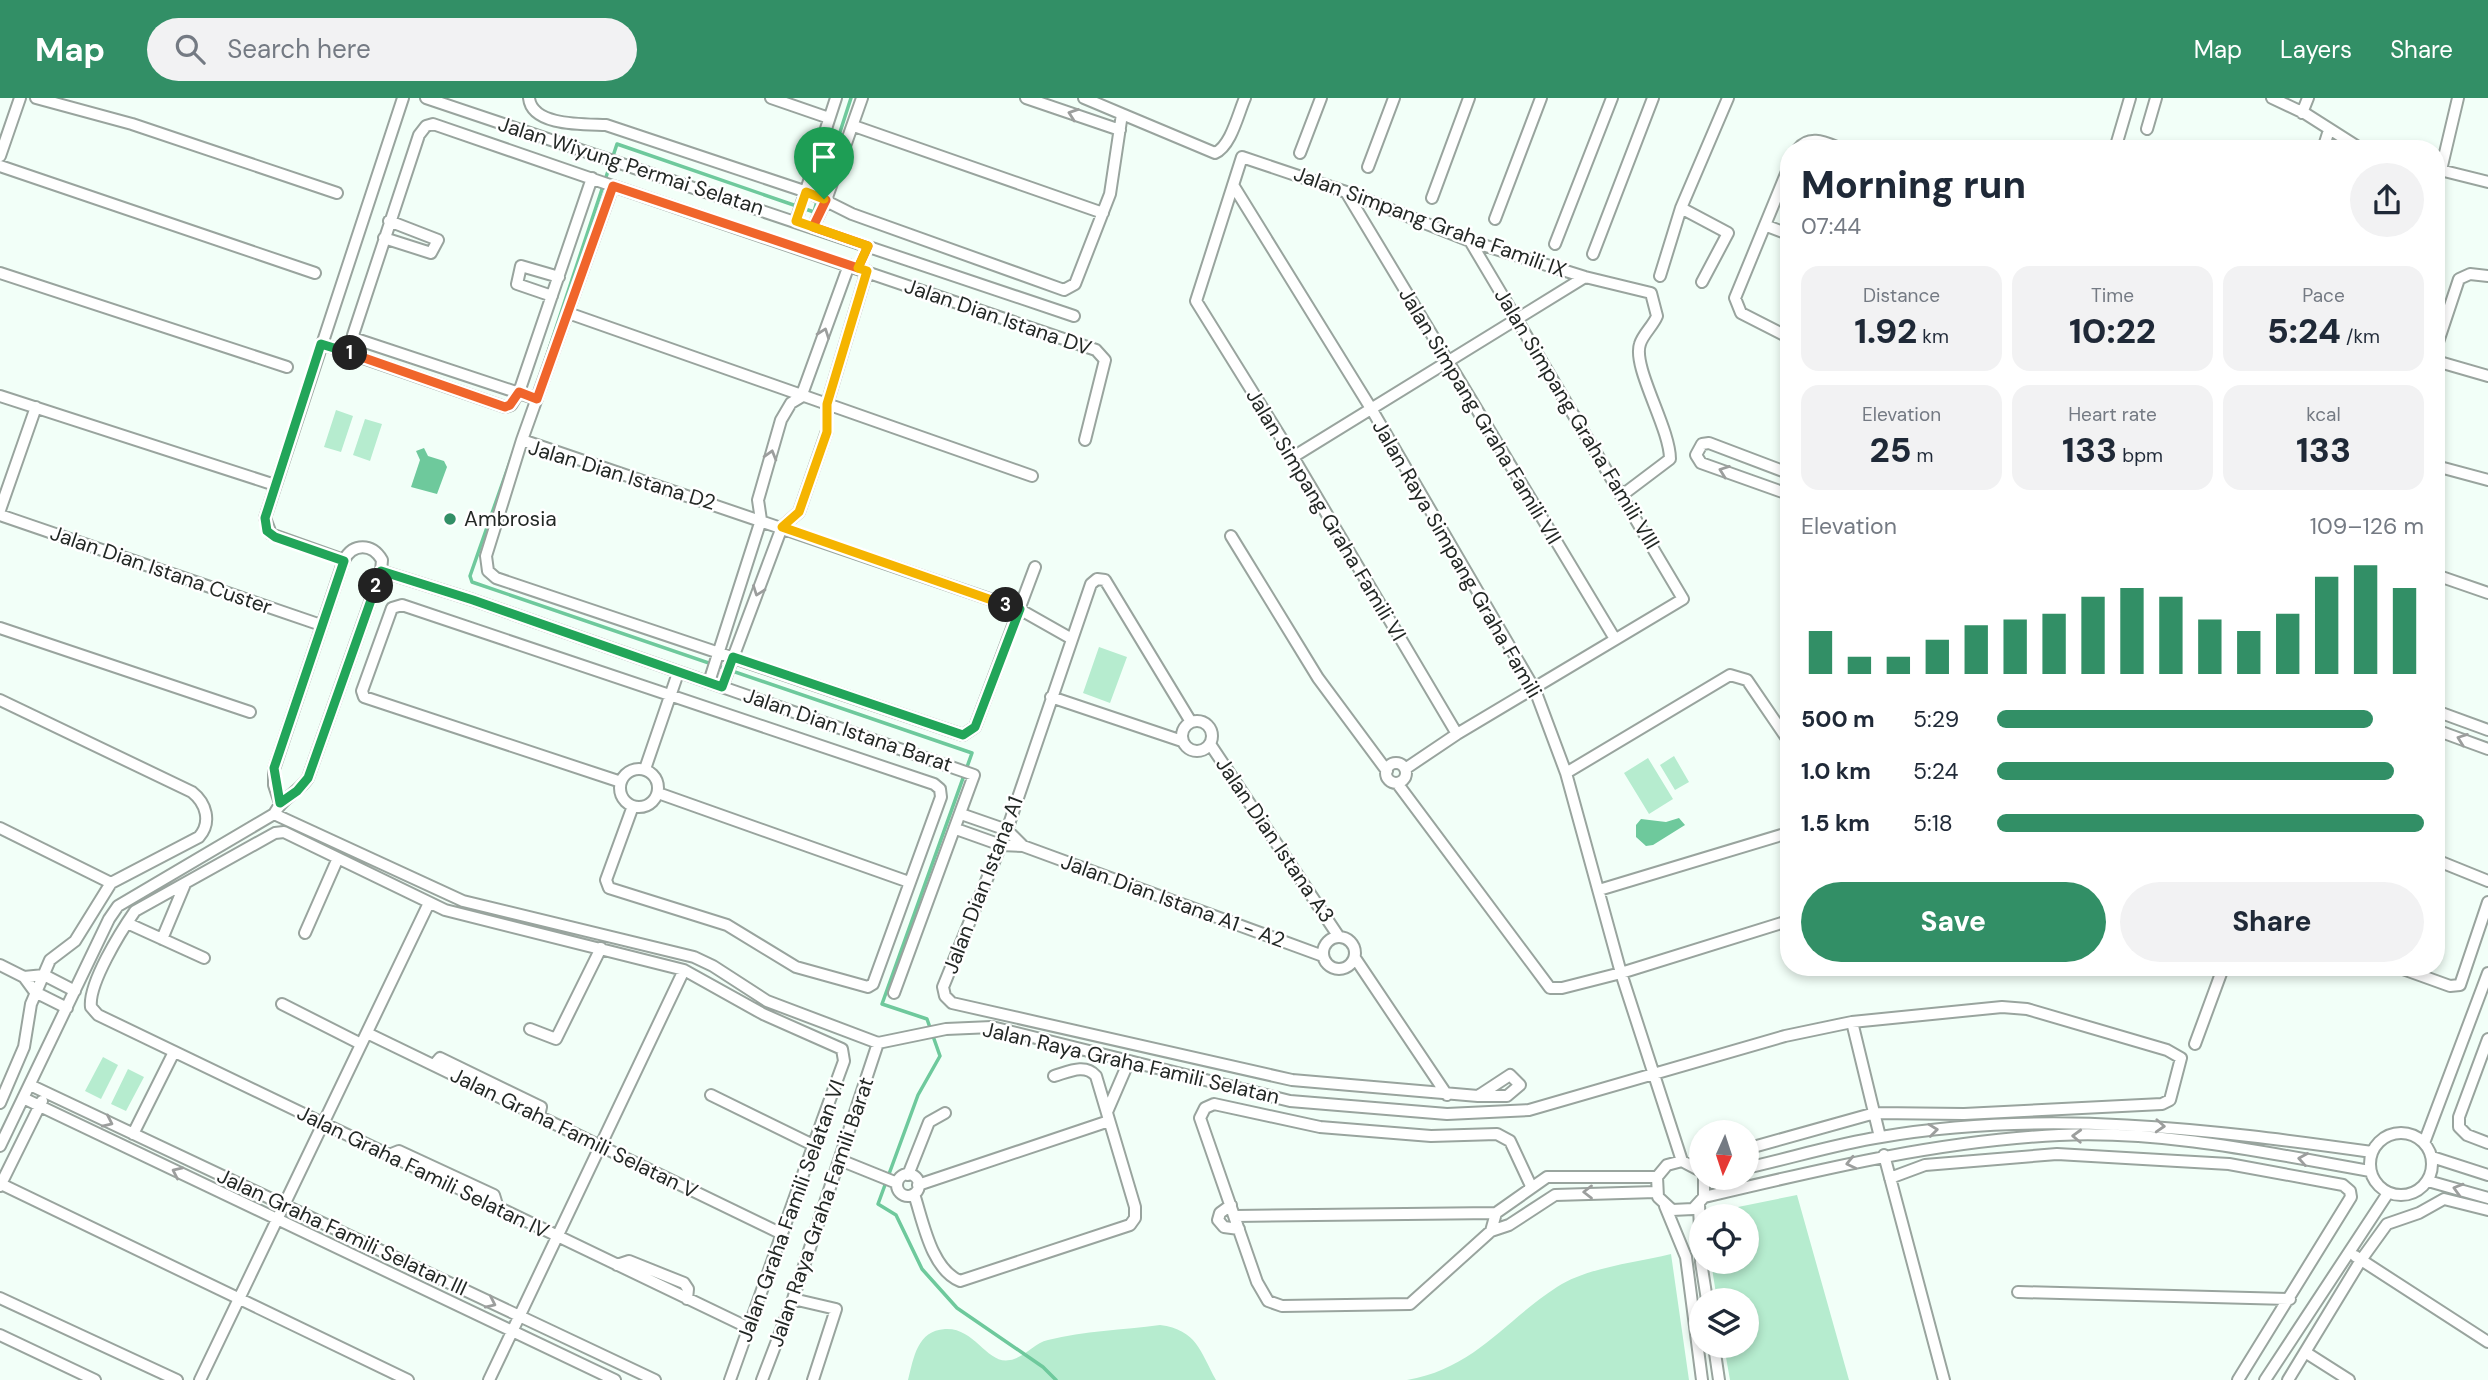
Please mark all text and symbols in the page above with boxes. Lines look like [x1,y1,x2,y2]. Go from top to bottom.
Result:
search box [147,18,637,81]
text: Map [35,28,105,71]
icon: search [171,30,209,68]
text: Search here [227,32,371,66]
text: Map [2194,34,2242,65]
text: Layers [2280,34,2352,65]
text: Share [2390,34,2453,65]
one-way arrow [1067,108,1079,122]
street label: Jalan Wiyung Permai Selatan [495,110,767,222]
pin [794,127,854,199]
icon: arrive [805,138,843,176]
street label: Jalan Simpang Graha Famili IX [1290,160,1570,284]
text: Morning run [1801,160,2026,210]
button: share [2350,163,2424,237]
text: 07:44 [1801,211,1861,241]
street label: Jalan Dian Istana DV [901,272,1095,362]
street label: Jalan Simpang Graha Famili VII [1392,283,1568,549]
street label: Jalan Simpang Graha Famili VIII [1488,283,1666,555]
text: Distance [1863,283,1940,308]
text: Time [2091,283,2134,308]
text: Pace [2302,283,2345,308]
text: 1.92 [1854,308,1917,354]
text: 10:22 [2069,308,2156,354]
text: 5:24 [2267,308,2341,354]
text: km [1917,324,1949,349]
text: /km [2341,324,2380,349]
one-way arrow [816,327,830,339]
pin: 1 [332,336,368,370]
text: 1 [346,340,353,365]
street label: Jalan Simpang Graha Famili VI [1239,384,1413,646]
text: Elevation [1862,402,1941,427]
text: Heart rate [2068,402,2157,427]
text: kcal [2306,402,2341,427]
street label: Jalan Raya Simpang Graha Famili [1366,415,1548,703]
text: 25 [1869,427,1912,473]
text: 133 [2062,427,2117,473]
text: 133 [2296,427,2351,473]
street label: Jalan Dian Istana D2 [525,433,719,517]
text: m [1912,443,1934,468]
text: bpm [2117,443,2163,468]
one-way arrow [762,449,777,461]
one-way arrow [1719,465,1731,479]
place label: Ambrosia [464,505,557,533]
marker: Ambrosia [442,511,458,527]
text: Elevation [1801,511,1897,541]
text: 109–126 m [2310,511,2424,541]
street label: Jalan Dian Istana Custer [46,519,276,621]
pin: 2 [358,568,394,603]
text: 2 [370,573,381,598]
one-way arrow [752,584,766,596]
pin: 3 [988,588,1024,622]
text: 3 [1000,592,1011,617]
street label: Jalan Dian Istana Barat [740,681,956,779]
text: 500 m [1801,704,1875,734]
text: 5:29 [1913,704,1959,734]
one-way arrow [2457,734,2469,748]
street label: Jalan Dian Istana A3 [1209,752,1341,928]
text: 1.0 km [1801,756,1871,786]
text: 5:24 [1913,756,1959,786]
street label: Jalan Dian Istana A1 [936,792,1030,978]
text: 1.5 km [1801,808,1870,838]
text: 5:18 [1913,808,1953,838]
street label: Jalan Dian Istana A1 - A2 [1057,847,1289,955]
button: Save [1801,882,2106,962]
button: Share [2120,882,2424,962]
street label: Jalan Raya Graha Famili Selatan [980,1015,1282,1111]
street label: Jalan Graha Famili Selatan V [446,1061,702,1205]
street label: Jalan Raya Graha Famili Barat [762,1073,880,1351]
street label: Jalan Graha Famili Selatan VI [730,1076,852,1346]
street label: Jalan Graha Famili Selatan IV [292,1099,554,1245]
one-way arrow [101,1113,113,1127]
one-way arrow [2155,1118,2166,1133]
north arrow [1689,1120,1759,1190]
map controls [1689,1120,1759,1358]
one-way arrow [1927,1123,1939,1138]
one-way arrow [2071,1128,2082,1143]
one-way arrow [2297,1152,2309,1167]
one-way arrow [1845,1154,1857,1169]
street label: Jalan Graha Famili Selatan III [212,1162,472,1302]
one-way arrow [172,1166,184,1180]
one-way arrow [2452,1183,2464,1198]
one-way arrow [1582,1184,1593,1200]
button: locate [1689,1204,1759,1274]
button: layers [1689,1288,1759,1358]
one-way arrow [484,1294,496,1308]

